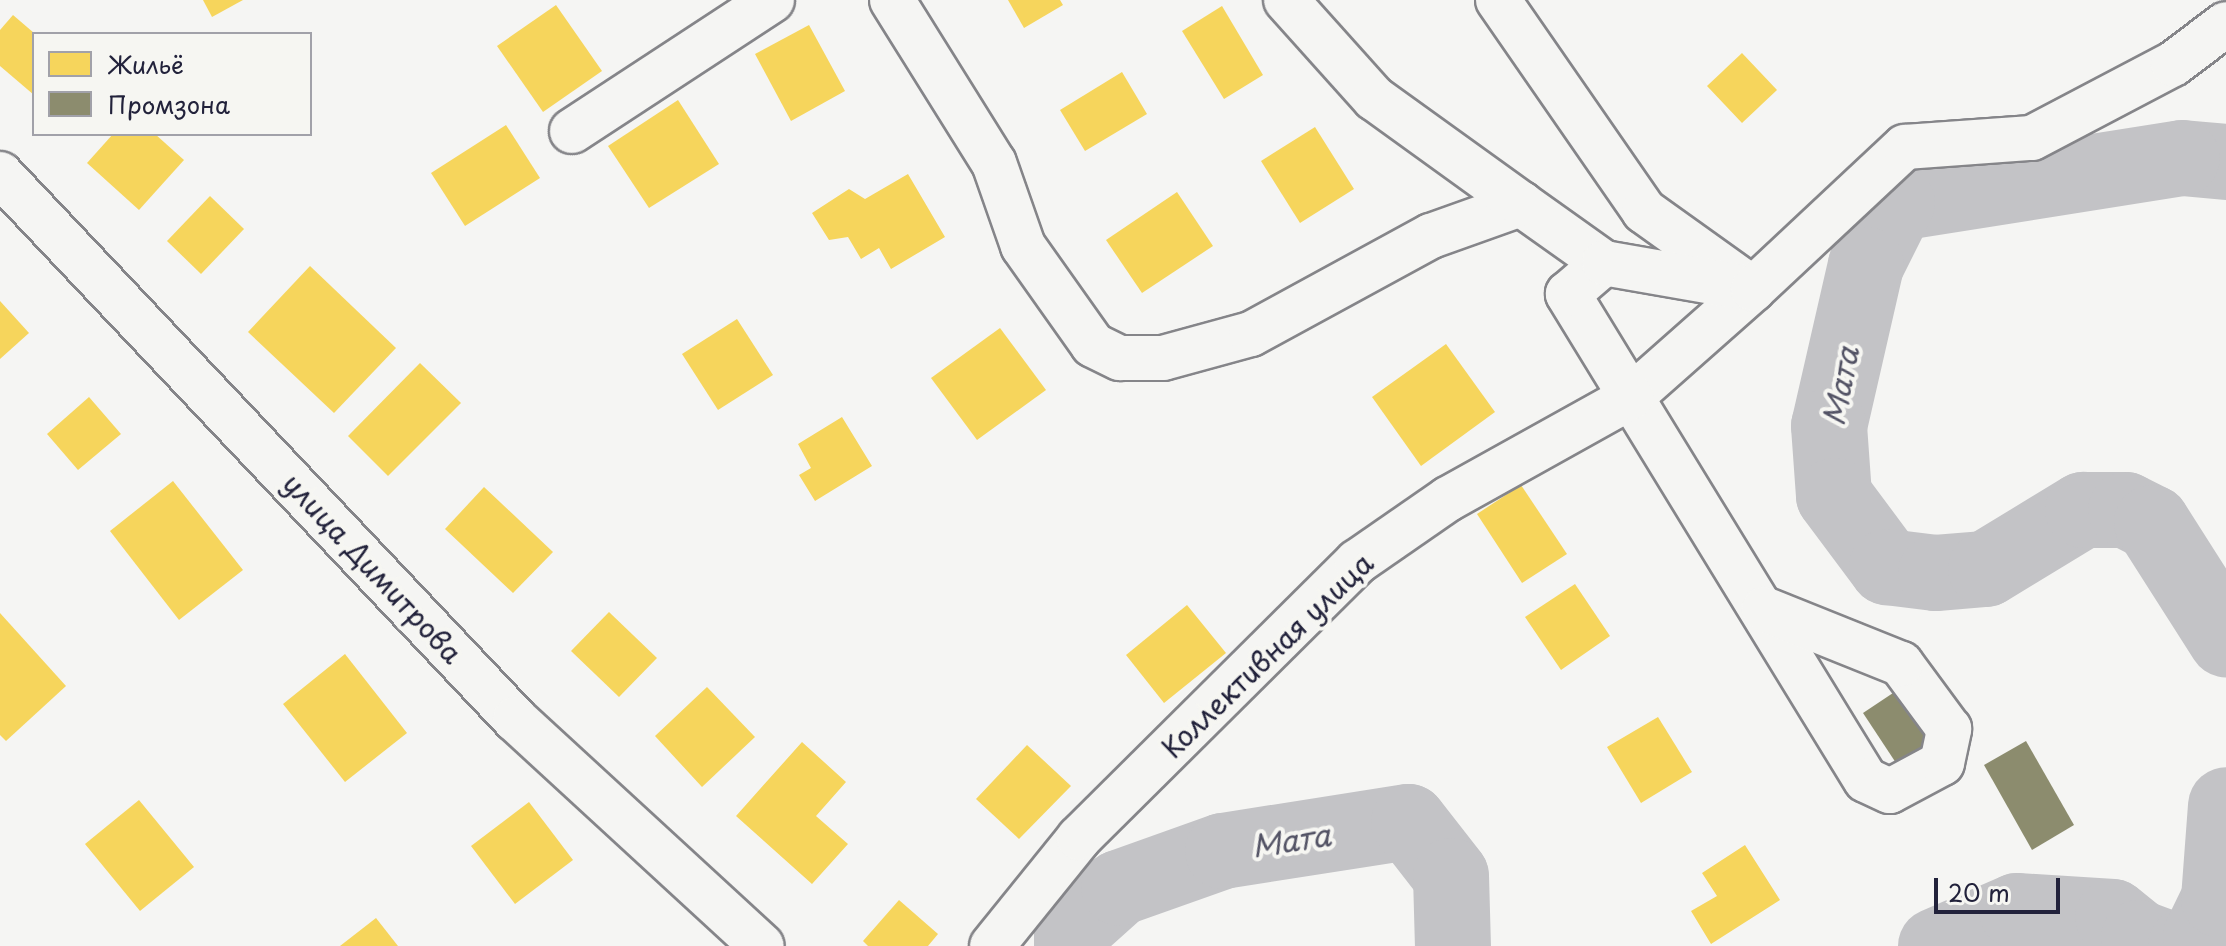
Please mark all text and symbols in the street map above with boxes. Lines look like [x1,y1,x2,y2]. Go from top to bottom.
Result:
legend [32,32,312,136]
text: Жильё [108,46,184,82]
text: Промзона [108,86,230,122]
water label: Мата [1815,344,1865,428]
street label: улица Димитрова [276,466,470,670]
street label: Коллективная улица [1154,545,1380,765]
water label: Мата [1249,816,1333,864]
scale bar [1938,862,2064,912]
text: 20 m [1948,874,2010,910]

